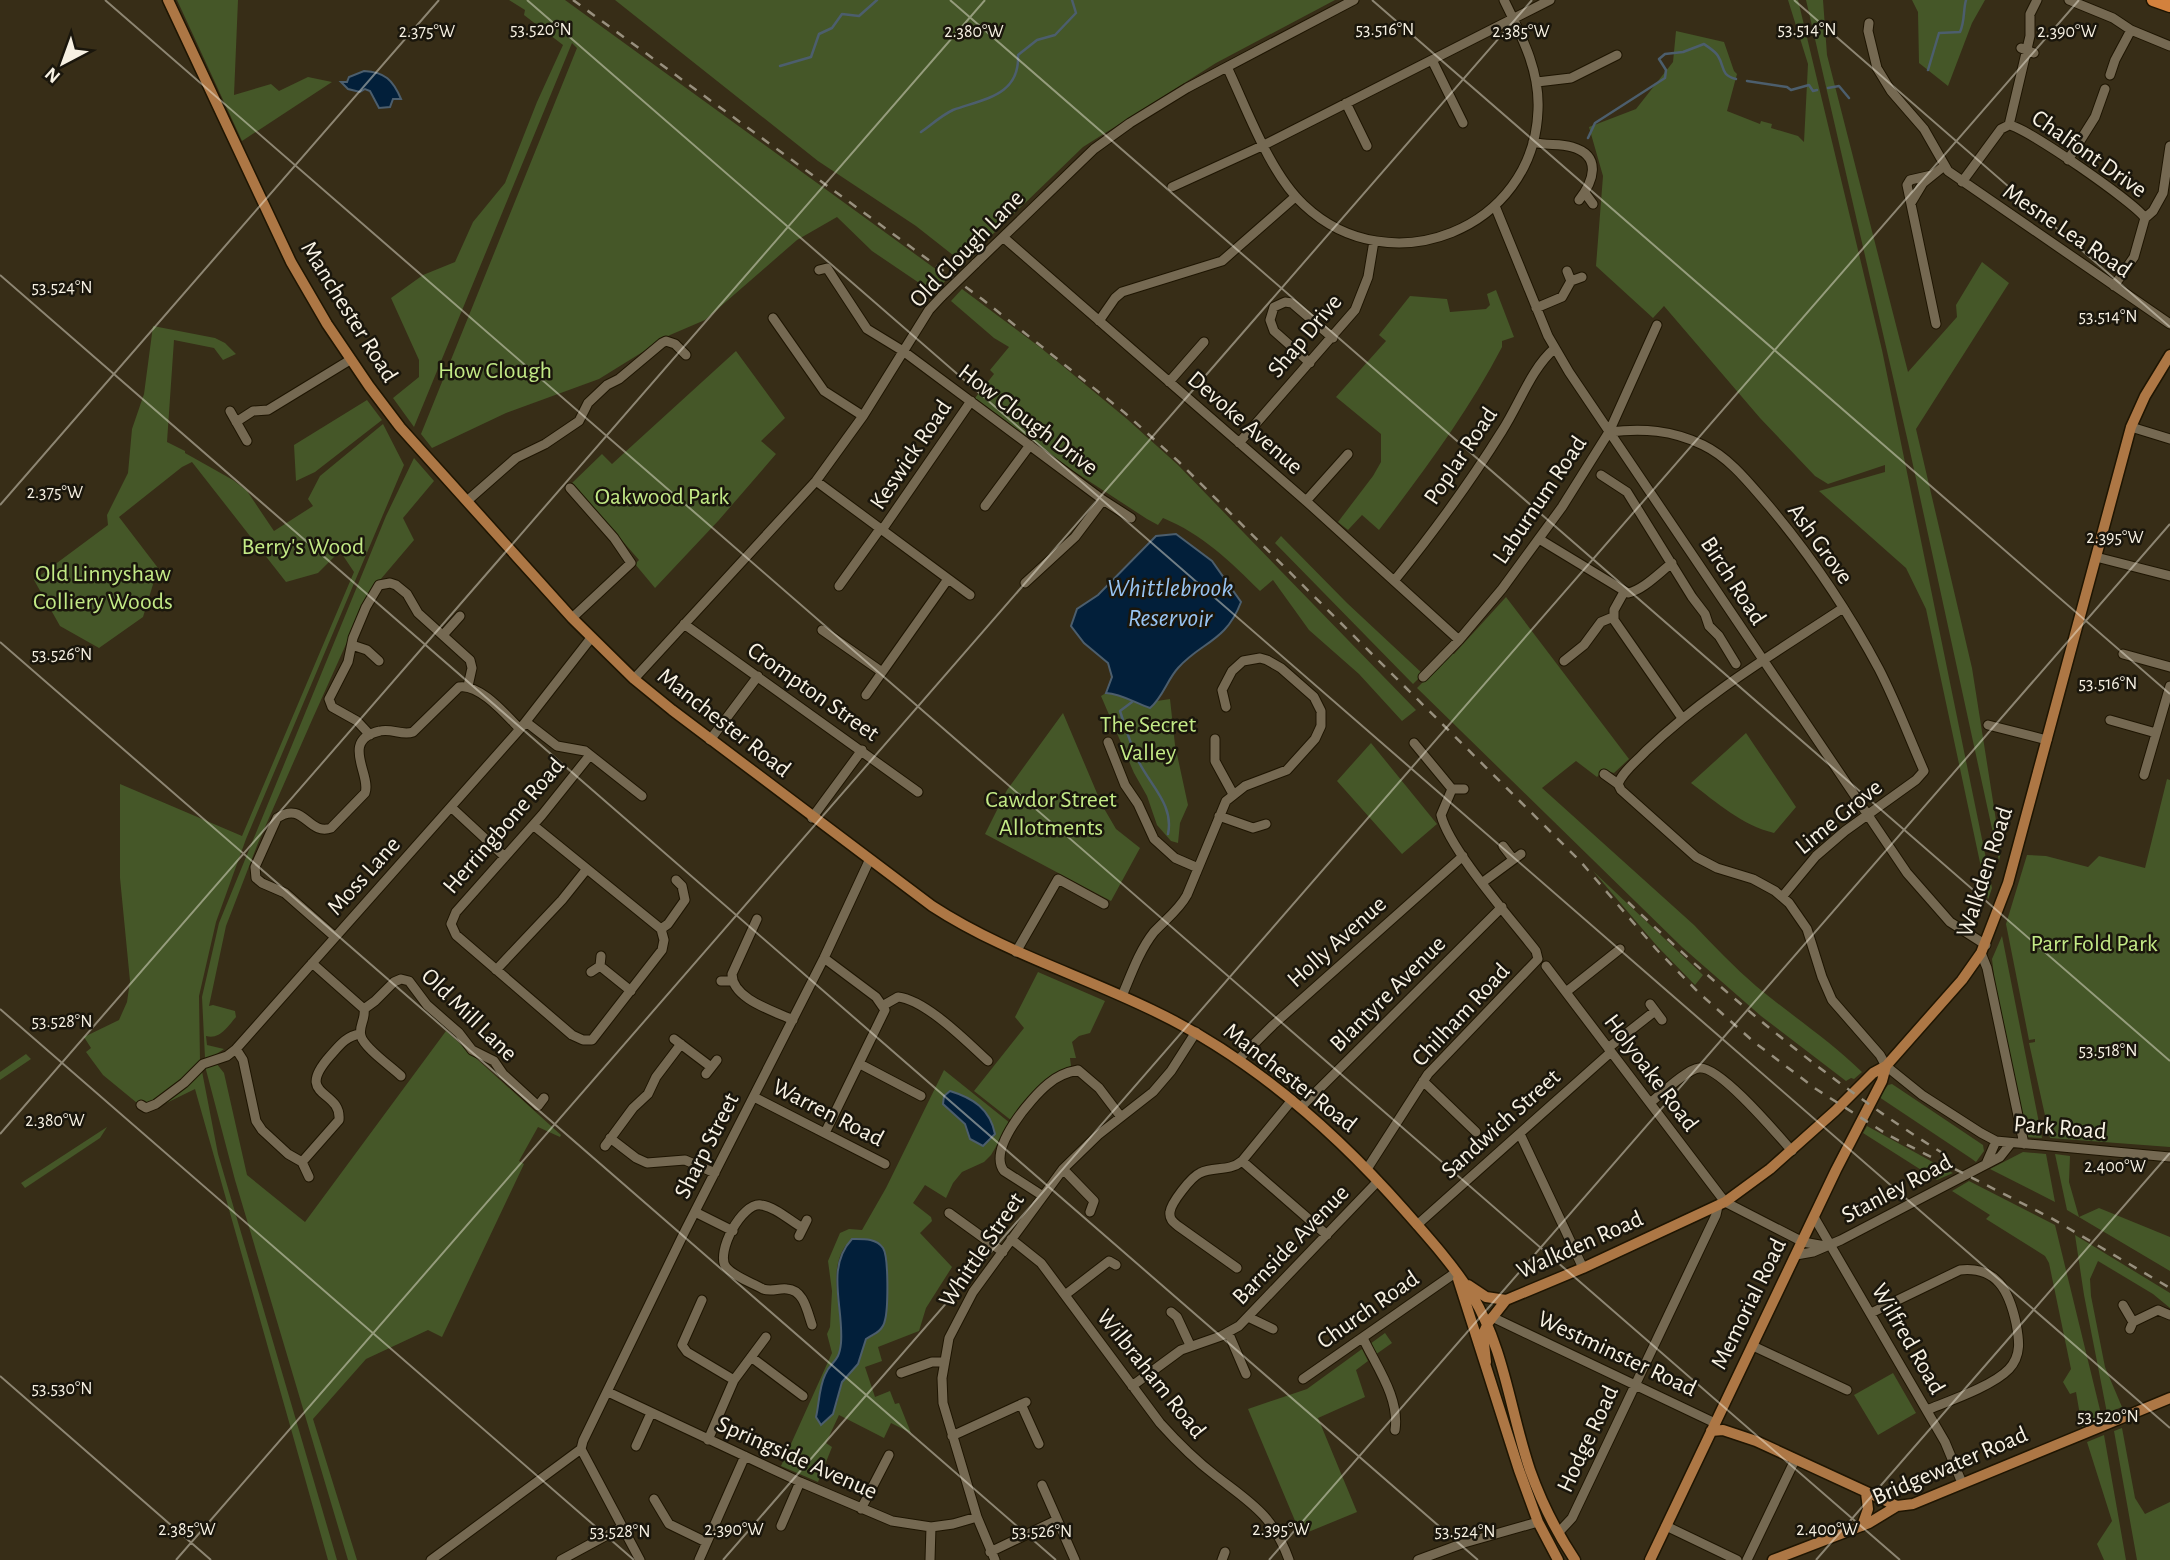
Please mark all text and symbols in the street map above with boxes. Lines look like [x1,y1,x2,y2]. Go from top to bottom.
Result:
text: 53.520°N [510,21,572,39]
text: 53.516°N [1356,21,1414,39]
text: 53.514°N [1777,21,1837,39]
text: 2.375°W [399,23,455,41]
text: 2.380°W [944,23,1004,41]
text: 2.385°W [1492,23,1550,41]
text: 2.390°W [2037,23,2097,41]
north arrow [28,28,98,98]
text: N [42,63,64,86]
street label: Chalfont Drive [2027,106,2151,202]
street label: Mesne Lea Road [1998,179,2136,283]
street label: Old Clough Lane [905,186,1029,312]
street label: Manchester Road [296,237,402,387]
text: 53.524°N [31,279,93,297]
street label: Shap Drive [1263,290,1347,382]
text: 53.514°N [2078,308,2138,326]
park label: How Clough [438,359,552,383]
street label: How Clough Drive [954,360,1102,480]
street label: Devoke Avenue [1183,367,1307,479]
street label: Keswick Road [866,396,956,514]
street label: Poplar Road [1420,403,1502,509]
street label: Laburnum Road [1489,432,1591,568]
text: 2.375°W [27,484,83,502]
park label: Oakwood Park [595,485,729,509]
street label: Ash Grove [1783,499,1857,589]
text: 2.395°W [2086,529,2144,547]
street label: Birch Road [1696,533,1770,629]
park label: Berry's Wood [242,535,364,559]
park label: Old Linnyshaw Colliery Woods [33,562,173,614]
water label: Whittlebrook Reservoir [1107,575,1233,631]
street label: Crompton Street [743,638,883,746]
text: 53.526°N [32,646,92,664]
street label: Manchester Road [653,664,795,782]
text: 53.516°N [2079,675,2137,693]
park label: The Secret Valley [1100,713,1197,765]
street label: Herringbone Road [439,753,569,899]
street label: Lime Grove [1791,775,1887,859]
park label: Cawdor Street Allotments [985,788,1117,840]
street label: Walkden Road [1953,804,2017,940]
street label: Moss Lane [323,832,405,920]
street label: Holly Avenue [1283,892,1391,992]
street label: Blantyre Avenue [1326,932,1450,1056]
park label: Parr Fold Park [2030,932,2158,956]
street label: Chilham Road [1408,959,1514,1071]
street label: Old Mill Lane [417,964,521,1066]
street label: Holyoake Road [1599,1010,1703,1136]
text: 53.528°N [32,1013,92,1031]
street label: Manchester Road [1219,1019,1361,1137]
text: 53.518°N [2079,1042,2137,1060]
street label: Sandwich Street [1437,1064,1565,1183]
street label: Warren Road [768,1075,888,1151]
street label: Sharp Street [670,1089,744,1203]
text: 2.380°W [25,1112,85,1130]
street label: Park Road [2013,1112,2107,1144]
street label: Stanley Road [1838,1150,1956,1228]
text: 2.400°W [2084,1158,2146,1176]
street label: Barnside Avenue [1228,1181,1354,1309]
street label: Whittle Street [935,1188,1029,1312]
street label: Walkden Road [1513,1207,1647,1283]
street label: Memorial Road [1707,1235,1791,1373]
street label: Church Road [1313,1266,1423,1354]
street label: Wilfred Road [1867,1280,1949,1398]
street label: Wilbraham Road [1092,1305,1210,1443]
street label: Westminster Road [1534,1307,1700,1401]
text: 53.530°N [31,1380,93,1398]
street label: Hodge Road [1553,1382,1623,1496]
text: 53.520°N [2077,1408,2139,1426]
street label: Springside Avenue [713,1412,881,1504]
street label: Bridgewater Road [1869,1423,2031,1509]
text: 2.385°W [158,1521,216,1539]
text: 2.390°W [704,1521,764,1539]
text: 2.395°W [1252,1521,1310,1539]
text: 2.400°W [1796,1521,1858,1539]
text: 53.528°N [590,1523,650,1541]
text: 53.526°N [1012,1523,1072,1541]
text: 53.524°N [1434,1523,1496,1541]

